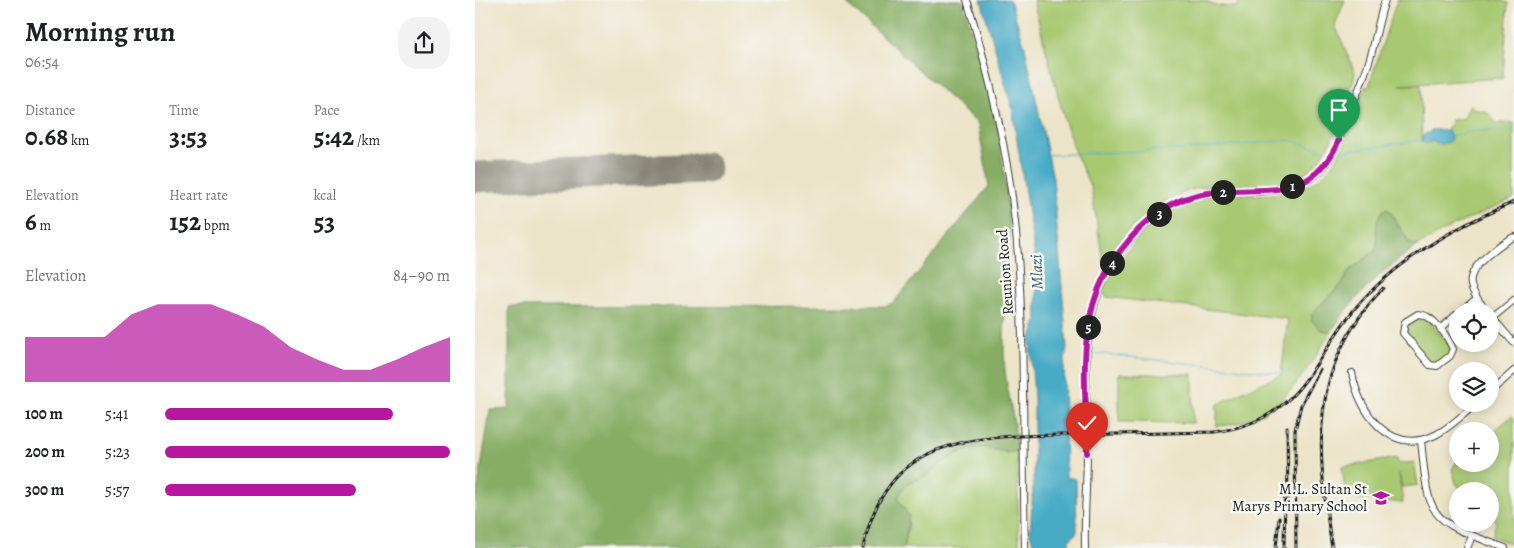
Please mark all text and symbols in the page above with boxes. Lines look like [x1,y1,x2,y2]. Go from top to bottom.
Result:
text: Morning run [25,13,175,51]
button: share [398,17,450,69]
text: 06:54 [25,51,59,73]
pin [1318,89,1360,140]
icon: arrive [1325,96,1353,124]
text: Distance [25,101,75,120]
text: Time [169,101,198,120]
text: Pace [314,101,340,120]
text: 0.68 [25,120,68,154]
text: 3:53 [169,120,207,154]
text: 5:42 [314,120,354,154]
text: km [68,131,90,150]
text: /km [354,131,380,150]
pin: 1 [1279,174,1305,198]
text: 1 [1290,177,1295,196]
pin: 2 [1211,180,1235,204]
text: 2 [1220,183,1227,202]
text: Elevation [25,186,79,205]
text: Heart rate [169,186,228,205]
text: kcal [314,186,336,205]
pin: 3 [1147,202,1171,226]
text: 6 [25,205,37,239]
text: 152 [169,205,201,239]
text: 53 [314,205,335,239]
text: 3 [1156,205,1163,224]
text: m [37,216,51,235]
text: bpm [201,216,230,235]
street label: Reunion Road [992,228,1018,316]
pin: 4 [1099,250,1125,276]
water label: Mlazi [1025,254,1049,290]
text: 4 [1109,254,1116,273]
text: Elevation [25,265,86,287]
text: 84–90 m [393,265,450,287]
map controls [1449,302,1499,532]
button: locate [1449,302,1499,352]
pin: 5 [1075,314,1101,340]
text: 5 [1086,318,1091,337]
button: layers [1449,362,1499,412]
pin [1066,402,1108,453]
text: 100 m [25,403,63,425]
text: 5:41 [105,403,128,425]
icon: check [1073,409,1101,437]
button: + [1449,422,1499,472]
text: 200 m [25,441,65,463]
text: 5:23 [105,441,130,463]
text: 300 m [25,479,64,501]
text: 5:57 [105,479,129,501]
place label: M.L. Sultan St Marys Primary School [1232,479,1367,516]
button: − [1449,482,1499,532]
school or university icon: M.L. Sultan St Marys Primary School [1371,488,1391,508]

